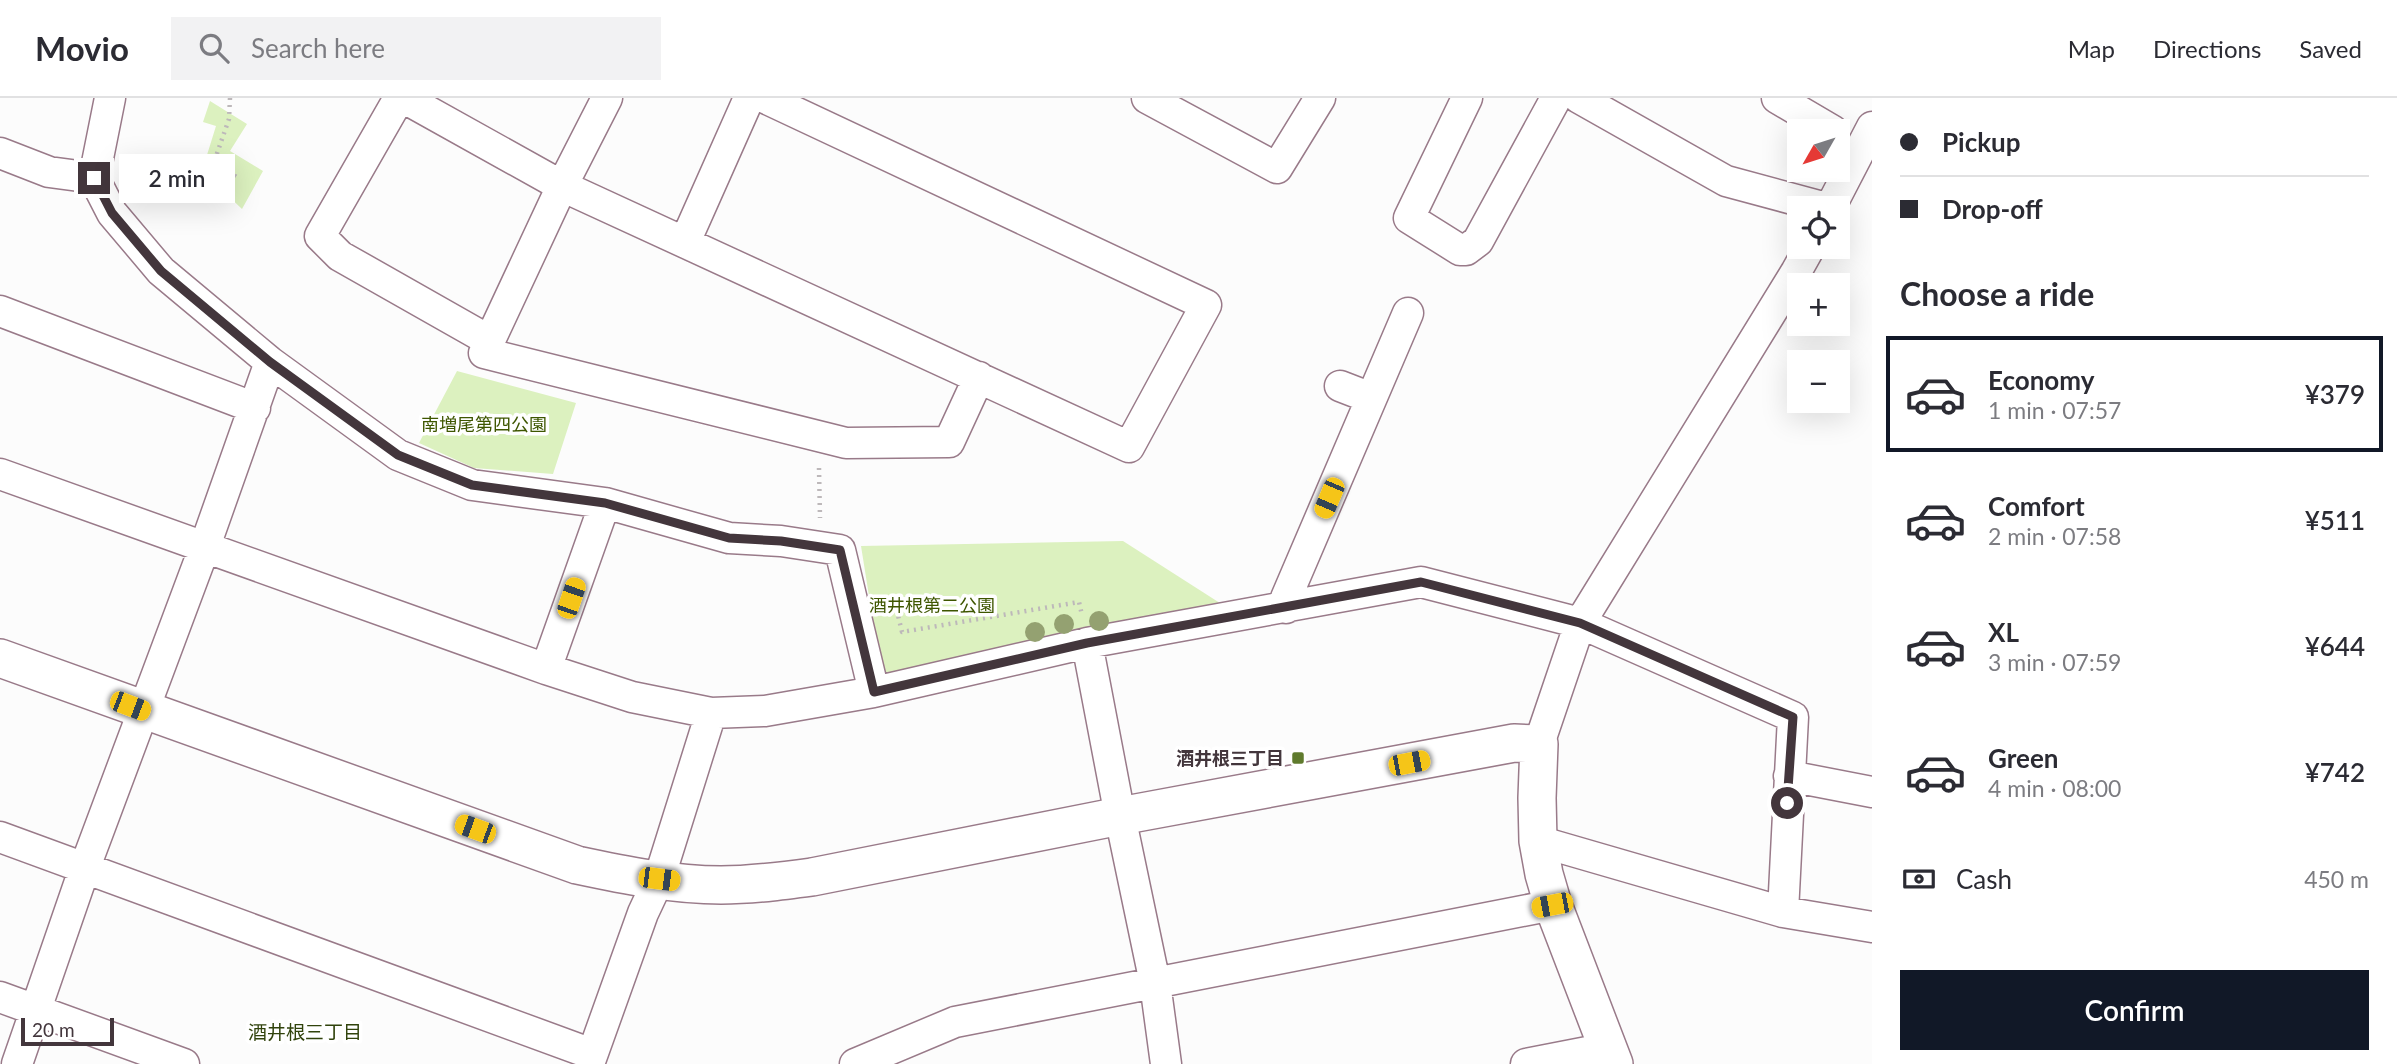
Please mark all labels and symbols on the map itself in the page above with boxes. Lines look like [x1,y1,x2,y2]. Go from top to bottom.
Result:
north arrow [1787,119,1850,182]
callout: 2 min [119,154,234,202]
route end [78,162,110,194]
park label: 南増尾第四公園 [421,413,547,435]
car [1312,475,1347,521]
car [555,575,588,621]
park label: 酒井根第二公園 [869,594,995,616]
car [107,689,154,723]
place label: 酒井根三丁目 [1176,747,1284,769]
car [1387,749,1432,777]
marker: 酒井根三丁目 [1290,750,1306,766]
route start [1771,787,1803,819]
car [452,812,499,846]
car [637,866,682,892]
car [1530,891,1575,919]
scale bar [21,1015,114,1047]
district label: 酒井根三丁目 [248,1020,362,1043]

